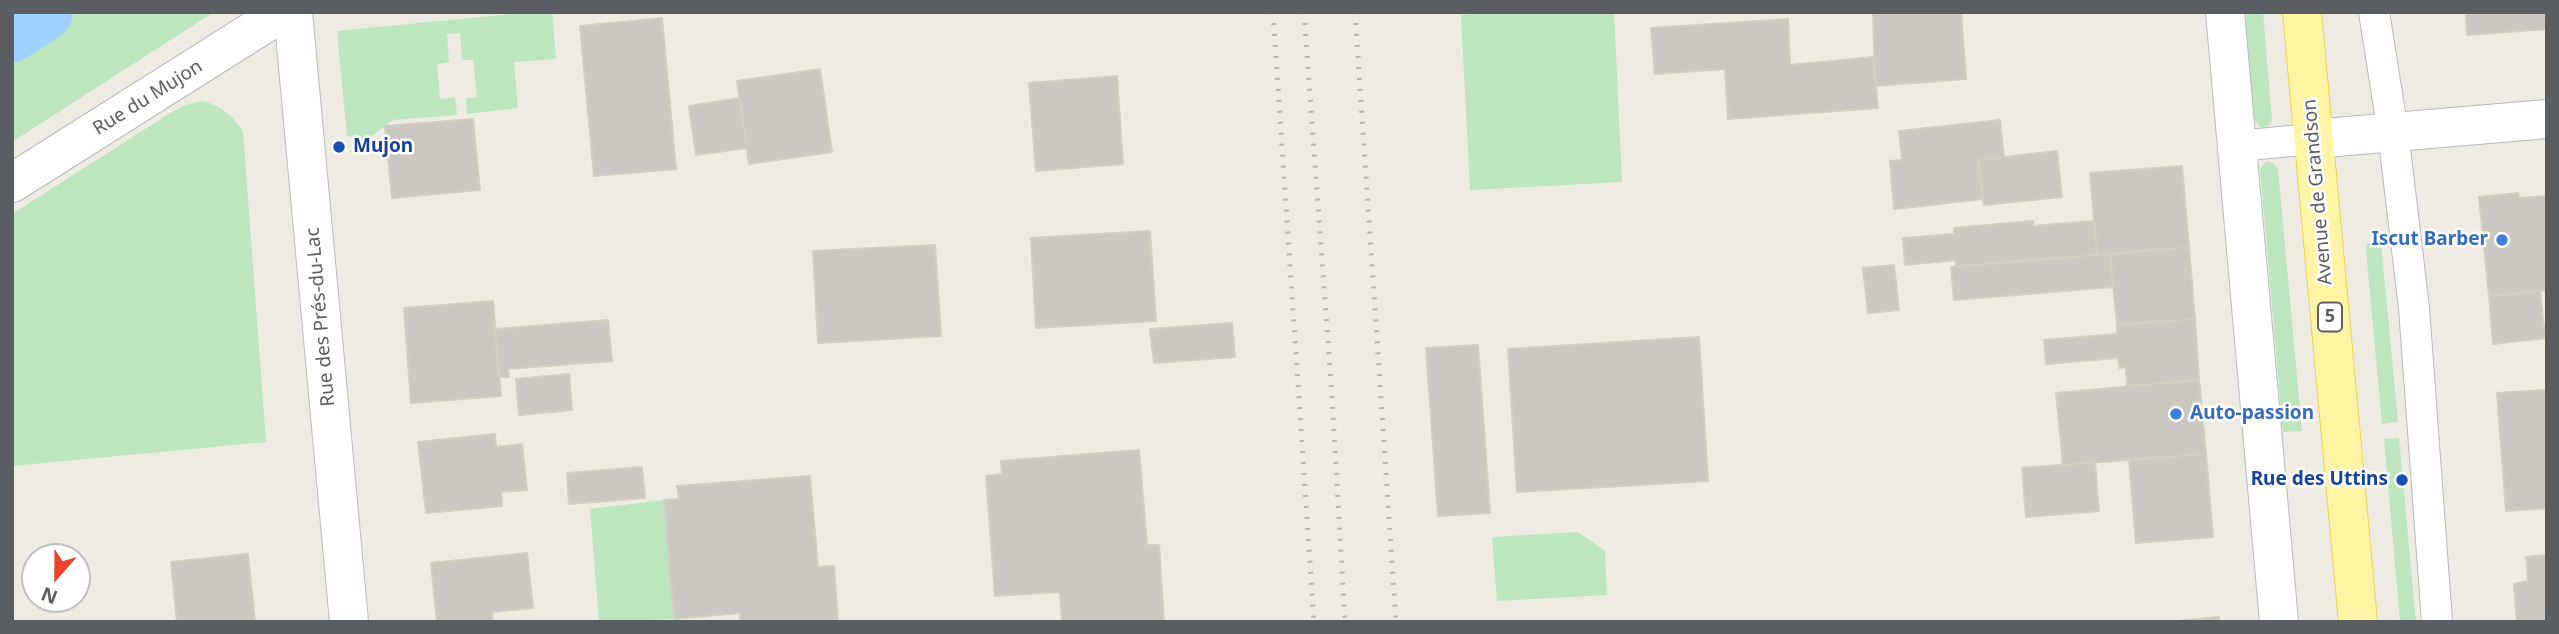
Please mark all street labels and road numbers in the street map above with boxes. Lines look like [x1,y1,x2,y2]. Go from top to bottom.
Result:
street label: Rue du Mujon [89,55,207,141]
street label: Avenue de Grandson [2299,98,2337,286]
street label: Rue des Prés-du-Lac [302,226,340,408]
road number: 5 [2318,302,2342,332]

